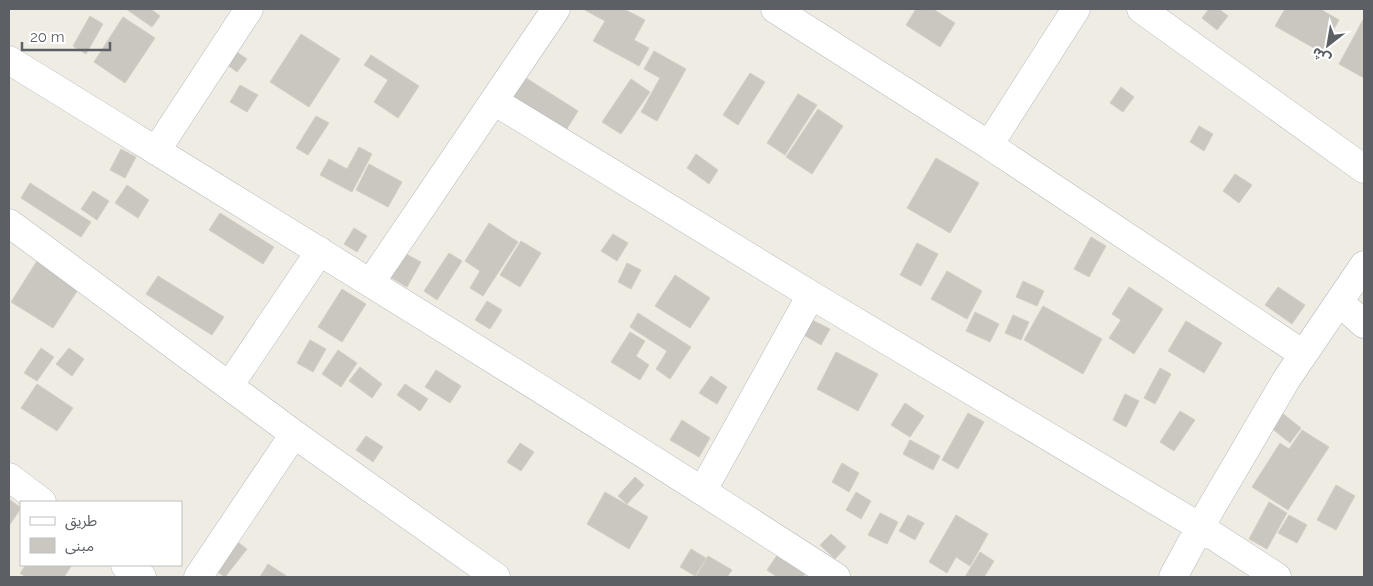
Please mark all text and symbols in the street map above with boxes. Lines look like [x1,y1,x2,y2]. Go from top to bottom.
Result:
scale bar [22,20,110,52]
north arrow [1303,20,1353,70]
text: 20 m [30,28,65,46]
text: ش [1309,44,1334,68]
legend [20,501,182,566]
text: طريق [65,512,97,531]
text: مبنى [65,537,94,555]

